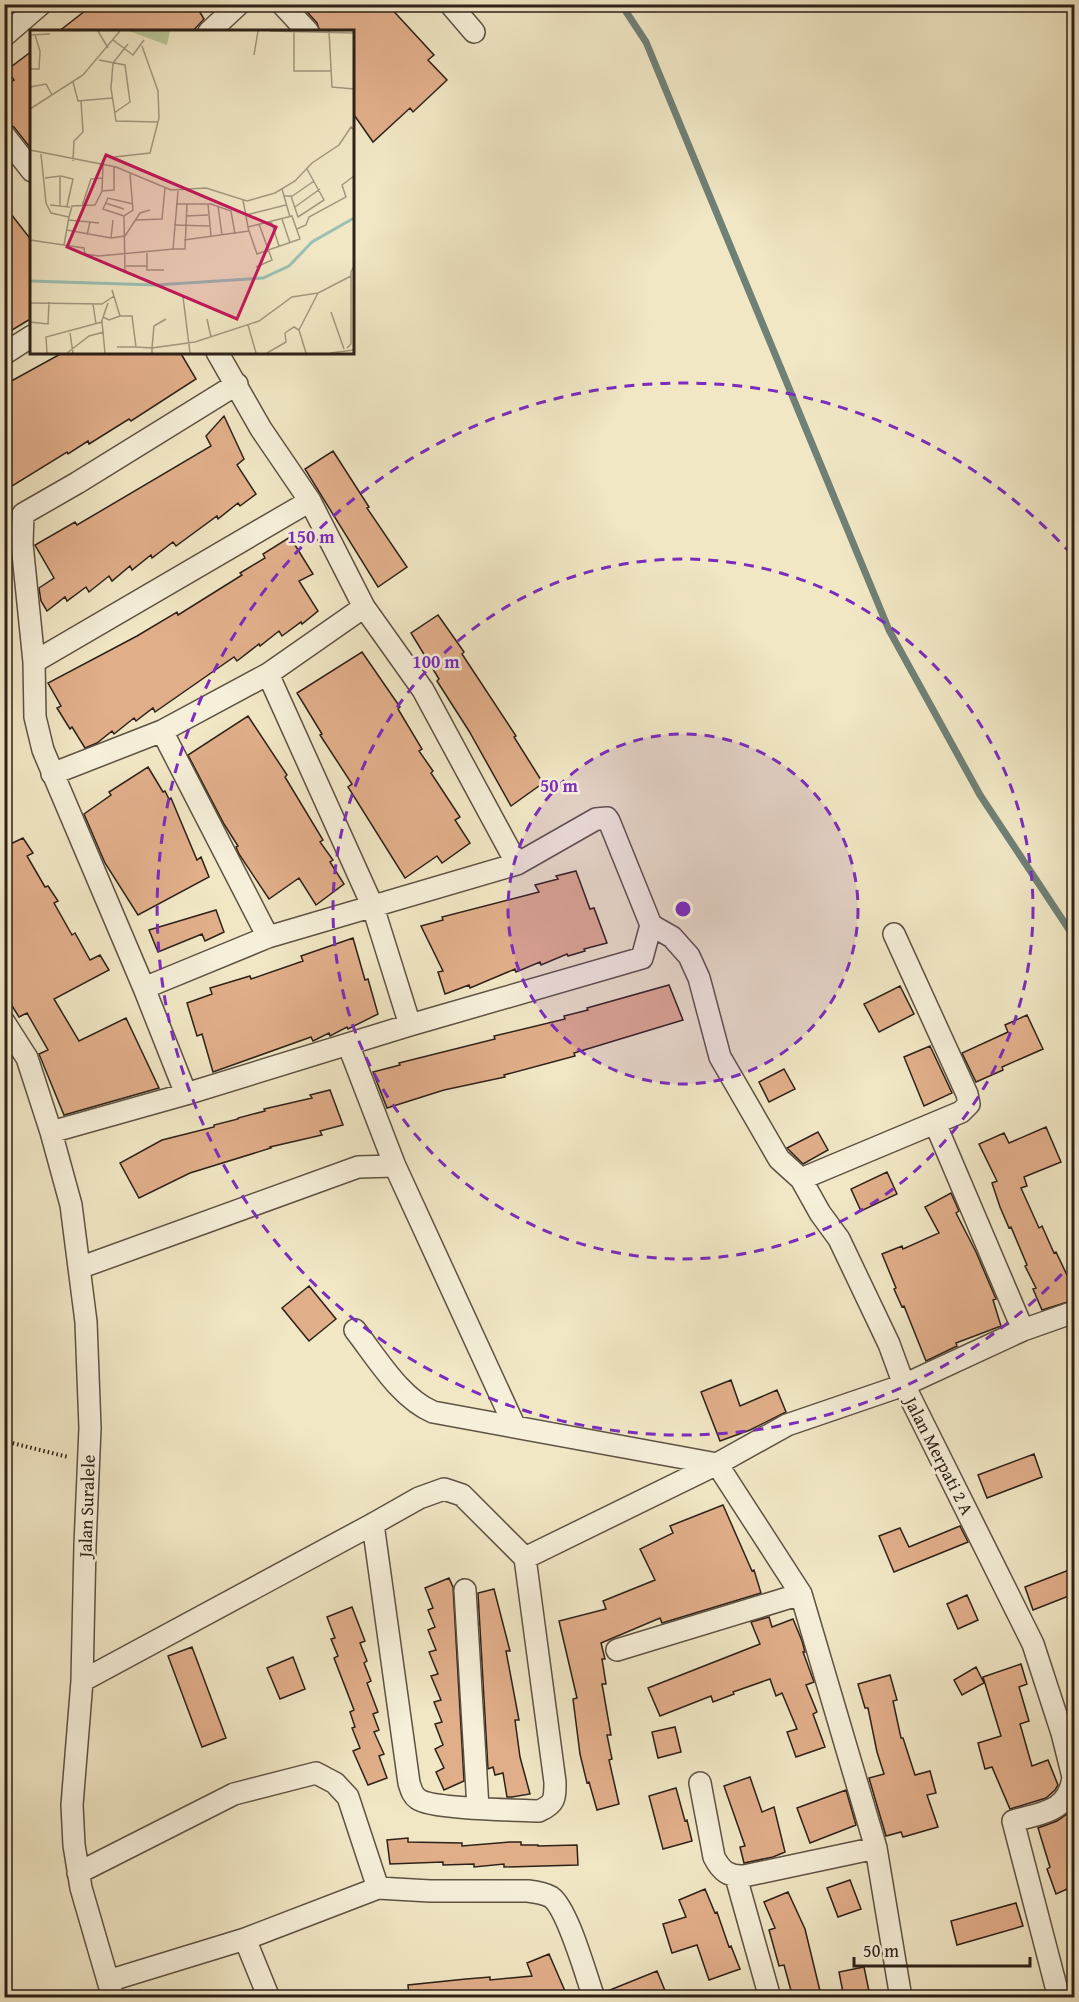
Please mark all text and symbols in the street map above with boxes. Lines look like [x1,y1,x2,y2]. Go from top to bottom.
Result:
inset map [30,30,354,354]
text: 150 m [287,523,335,550]
text: 100 m [412,648,460,675]
text: 50 m [540,772,579,799]
centre of rings [673,899,693,919]
street label: Jalan Merpati 2 A [897,1390,981,1520]
street label: Jalan Suralele [71,1454,102,1560]
scale bar [854,1930,1030,1968]
text: 50 m [863,1937,899,1964]

